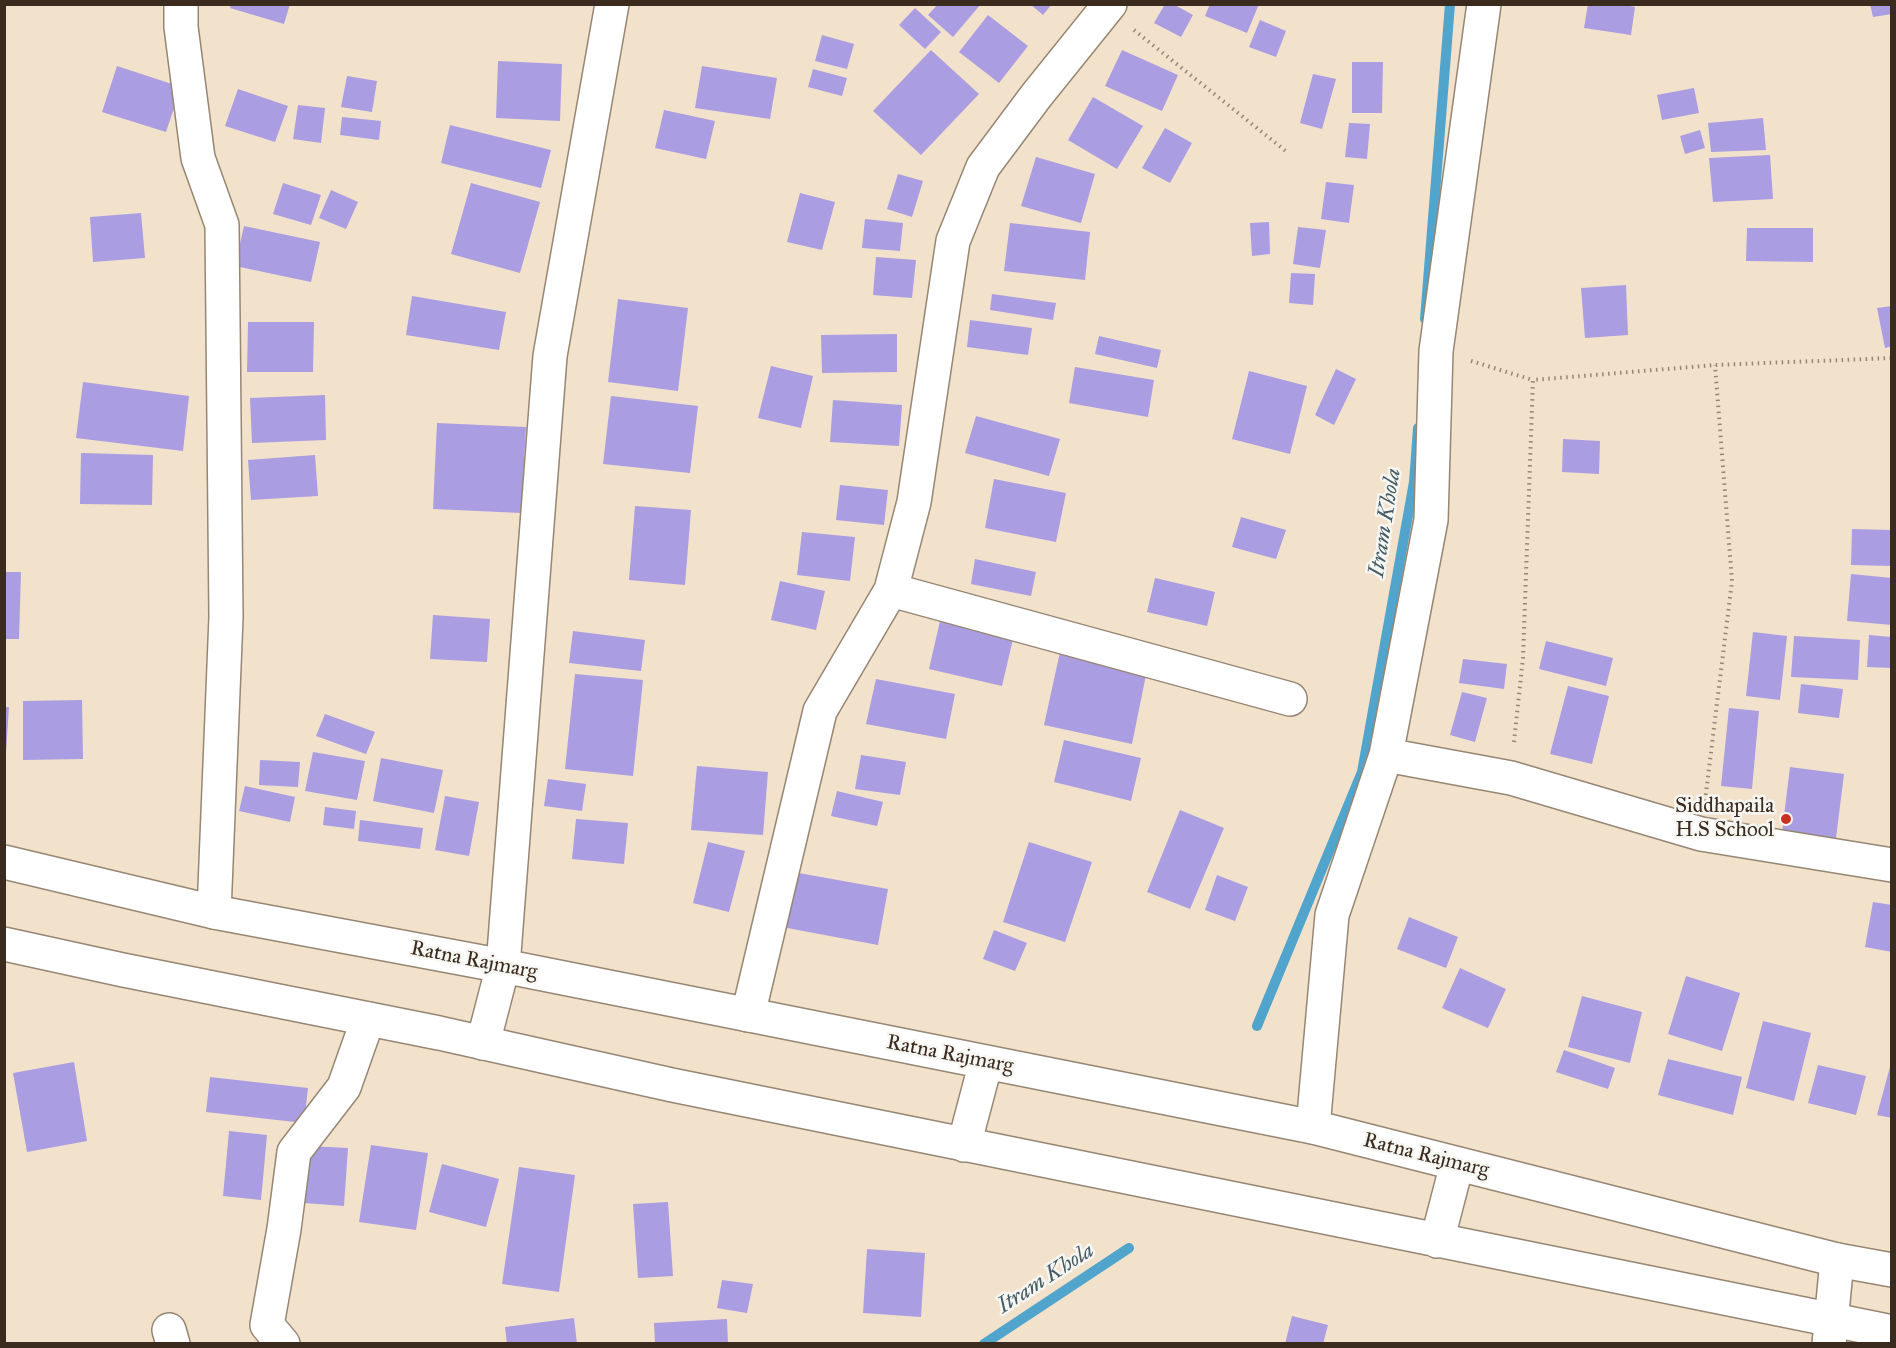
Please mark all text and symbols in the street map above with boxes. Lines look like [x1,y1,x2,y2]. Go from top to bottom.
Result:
water label: Itram Khola [1364,467,1408,579]
place label: Siddhapaila H.S School [1675,794,1774,844]
marker: Siddhapaila H.S School [1779,812,1793,826]
street label: Ratna Rajmarg [408,936,540,986]
street label: Ratna Rajmarg [884,1030,1016,1080]
street label: Ratna Rajmarg [1360,1128,1492,1184]
water label: Itram Khola [993,1238,1099,1320]

